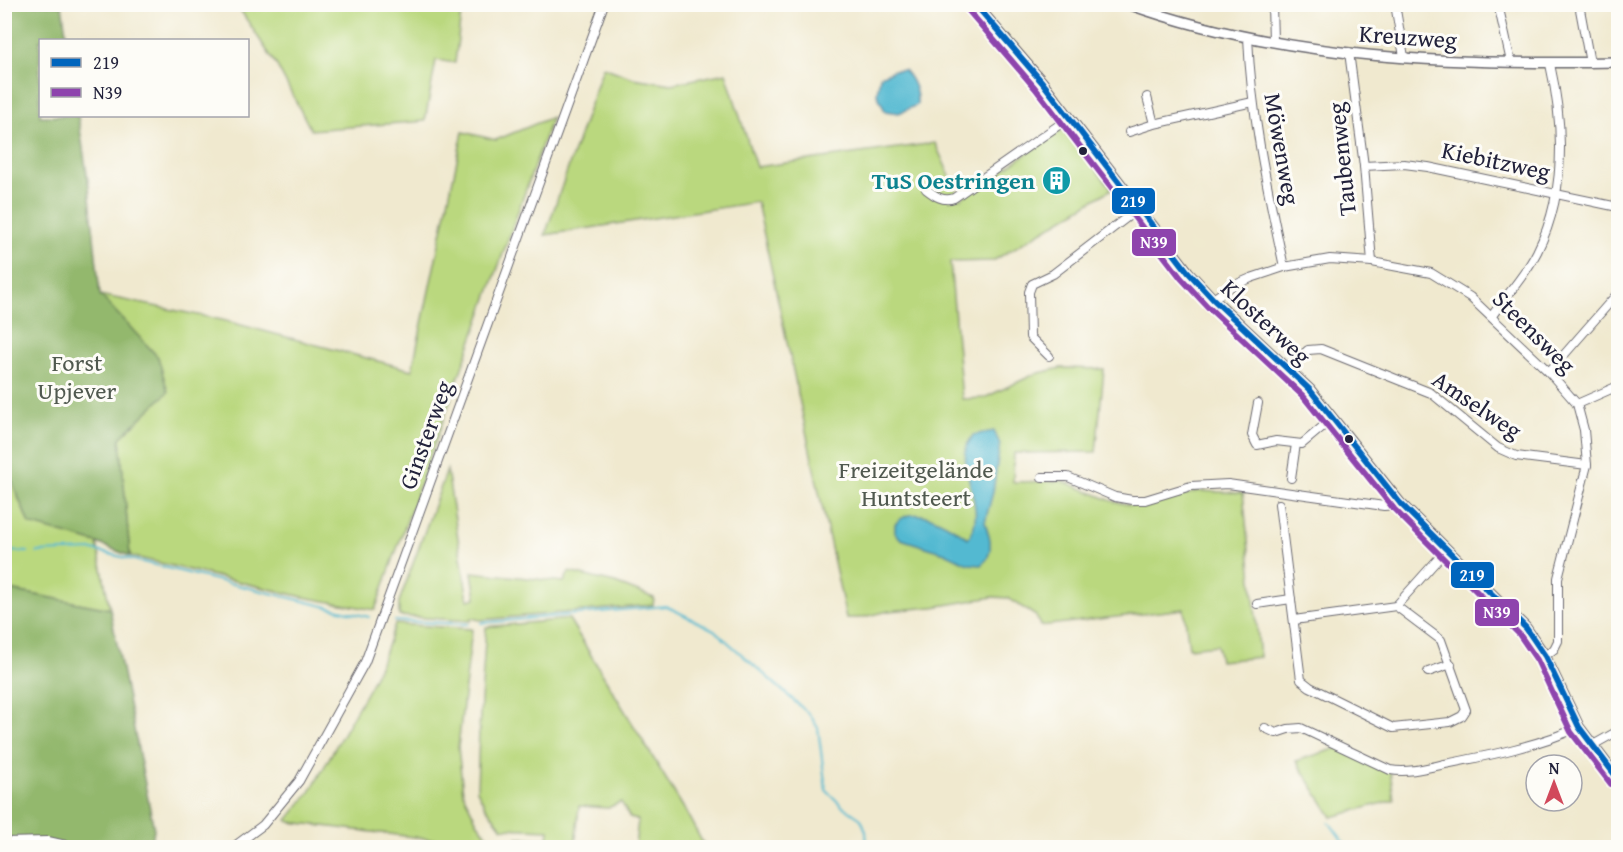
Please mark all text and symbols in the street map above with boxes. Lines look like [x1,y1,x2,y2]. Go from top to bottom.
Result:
street label: Kreuzweg [1358,16,1458,57]
legend [39,39,249,117]
text: 219 [93,49,119,76]
text: N39 [93,79,122,106]
street label: Möwenweg [1255,90,1310,208]
street label: Taubenweg [1318,101,1365,217]
street label: Kiebitzweg [1439,132,1554,189]
unlabelled marker [1077,145,1089,157]
place label: TuS Oestringen [872,163,1035,198]
building icon: TuS Oestringen [1040,165,1072,197]
line badge: 219 [1111,187,1156,215]
text: 219 [1121,189,1145,213]
line badge: N39 [1131,228,1177,257]
text: N39 [1140,230,1168,254]
street label: Klosterweg [1213,271,1319,373]
street label: Steensweg [1485,282,1584,381]
park label: Forst Upjever [38,345,117,408]
street label: Amselweg [1425,362,1529,447]
street label: Ginsterweg [390,376,461,494]
unlabelled marker [1343,433,1355,445]
park label: Freizeitgelände Huntsteert [838,452,994,515]
line badge: 219 [1450,561,1495,589]
text: 219 [1460,563,1484,587]
line badge: N39 [1474,598,1520,627]
text: N39 [1483,600,1511,624]
north arrow [1524,753,1584,813]
text: N [1549,756,1560,780]

